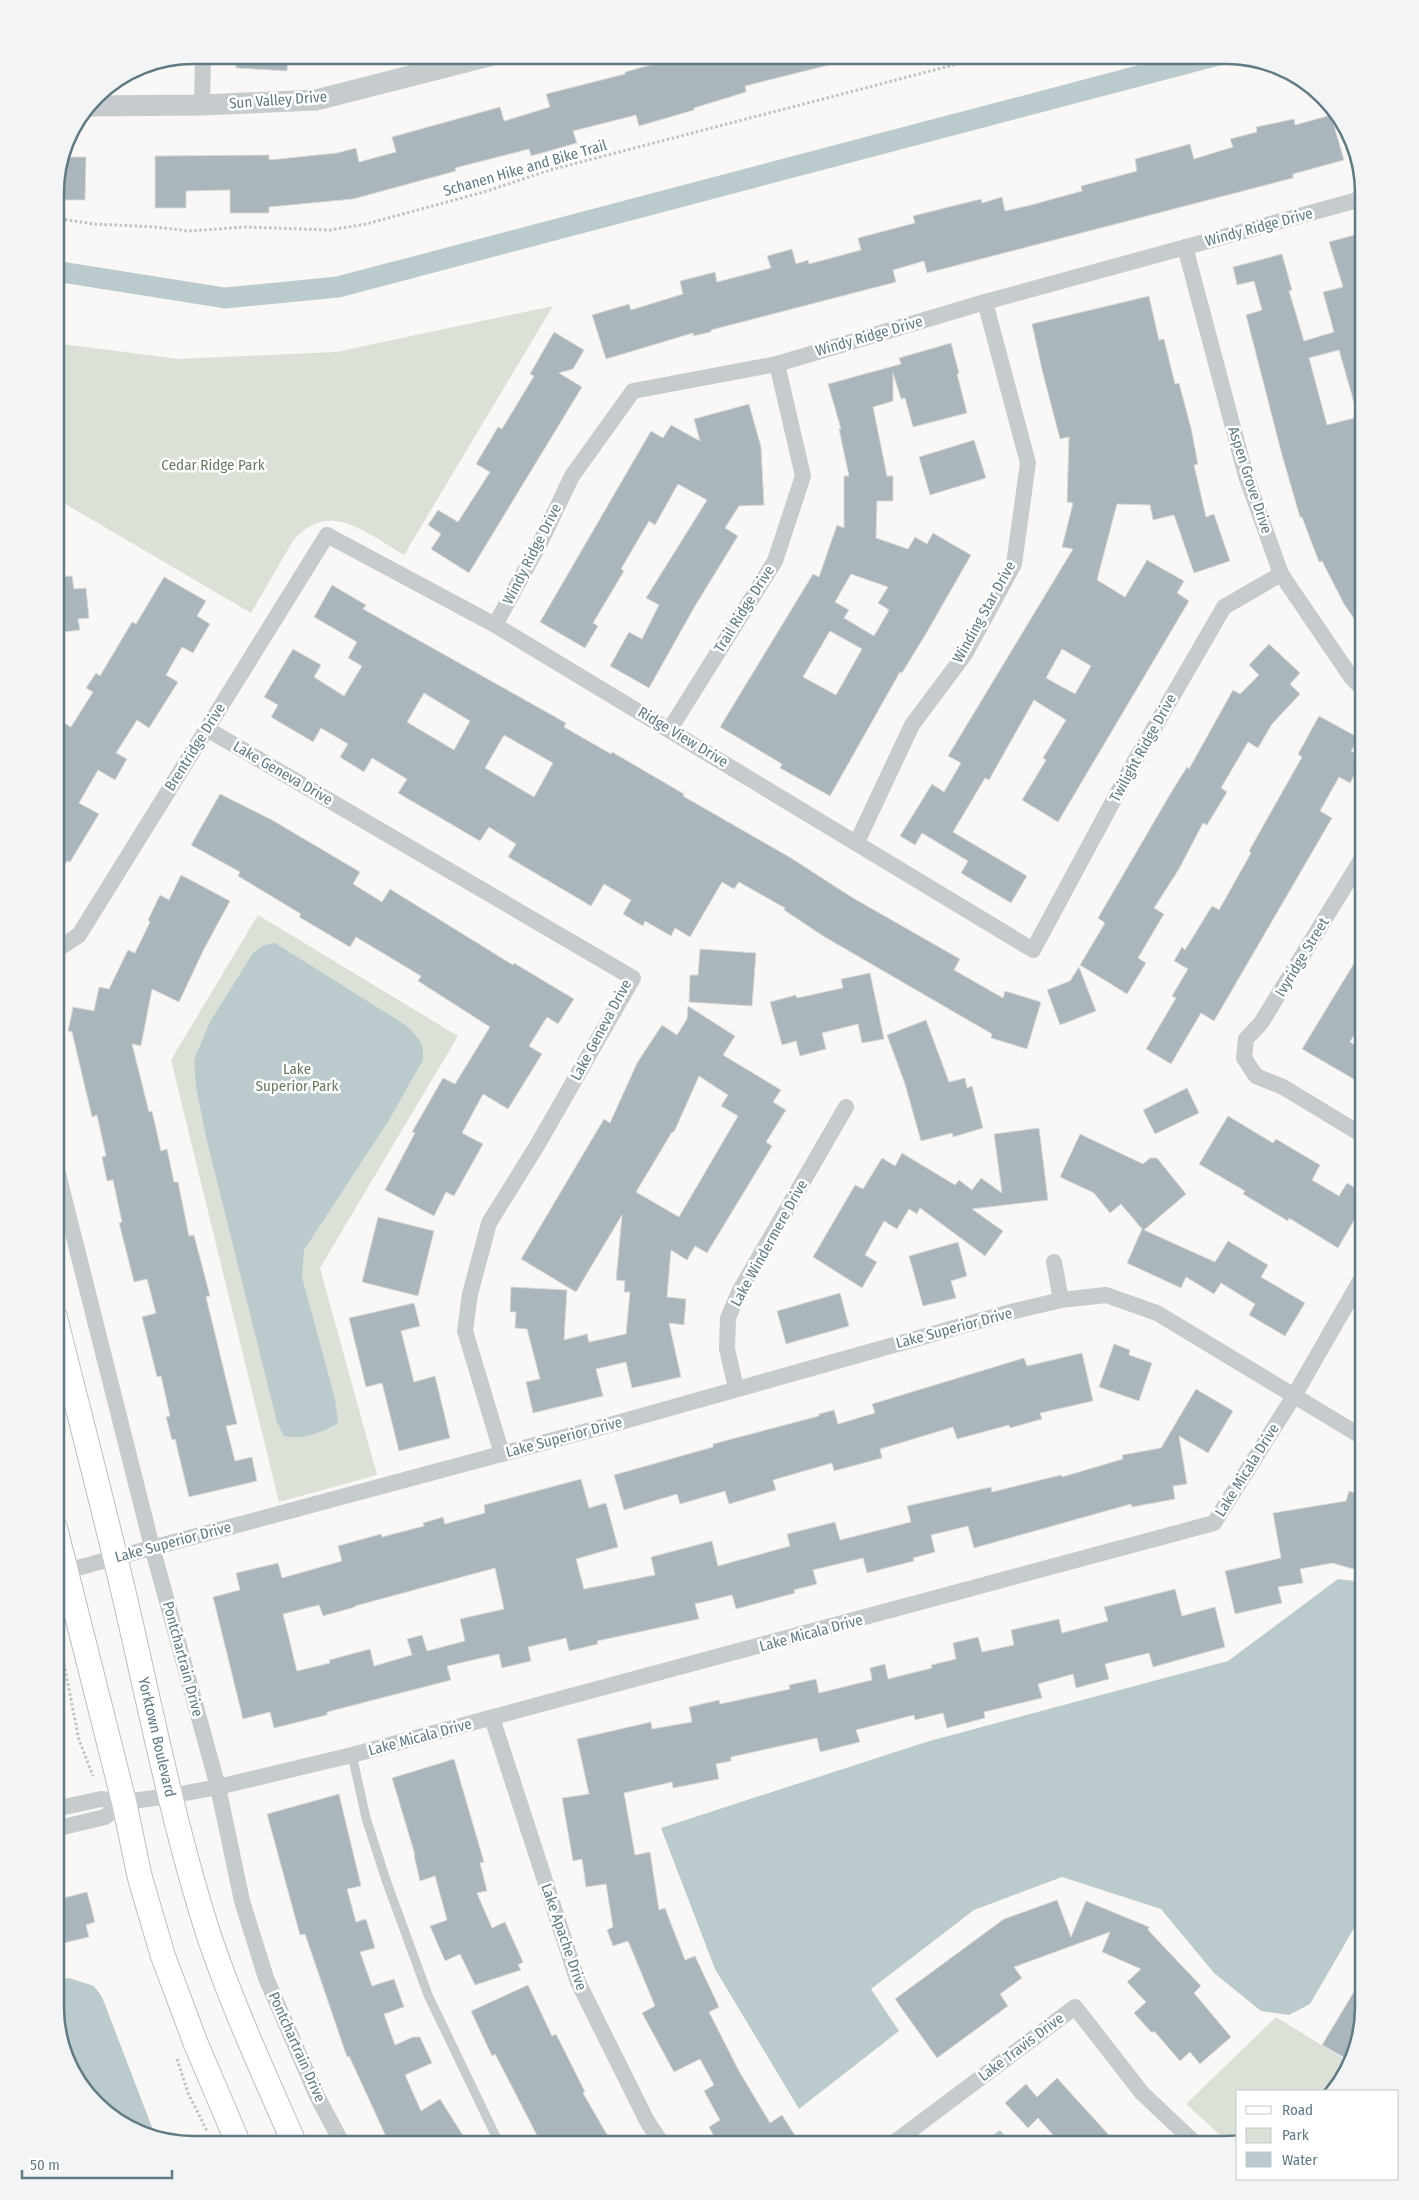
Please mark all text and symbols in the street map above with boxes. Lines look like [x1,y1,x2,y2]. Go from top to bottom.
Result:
street label: Sun Valley Drive [228,88,328,112]
street label: Schanen Hike and Bike Trail [441,136,609,200]
street label: Windy Ridge Drive [1203,204,1315,250]
street label: Windy Ridge Drive [813,312,925,360]
street label: Aspen Grove Drive [1224,424,1276,536]
park label: Cedar Ridge Park [161,456,265,474]
street label: Windy Ridge Drive [499,501,565,607]
street label: Winding Star Drive [949,558,1019,666]
street label: Trail Ridge Drive [710,562,778,656]
street label: Twilight Ridge Drive [1106,691,1180,805]
street label: Brentridge Drive [161,700,229,794]
street label: Ridge View Drive [635,703,731,771]
street label: Lake Geneva Drive [230,737,336,809]
street label: Ivyridge Street [1271,914,1333,1000]
street label: Lake Geneva Drive [567,976,635,1084]
park label: Lake Superior Park [256,1060,338,1095]
street label: Lake Windermere Drive [727,1177,811,1309]
street label: Lake Superior Drive [894,1304,1014,1352]
street label: Lake Superior Drive [504,1413,624,1461]
street label: Lake Micala Drive [1211,1420,1283,1520]
street label: Lake Superior Drive [113,1518,233,1566]
street label: Pontchartrain Drive [159,1599,207,1719]
street label: Lake Micala Drive [757,1611,865,1655]
street label: Yorktown Boulevard [134,1675,180,1799]
street label: Lake Micala Drive [366,1715,474,1759]
street label: Lake Apache Drive [537,1881,591,1993]
street label: Pontchartrain Drive [265,1989,329,2105]
street label: Lake Travis Drive [975,2009,1067,2085]
legend [1236,2090,1399,2180]
text: Road [1282,2101,1313,2119]
text: Park [1282,2126,1309,2144]
scale bar [22,2148,172,2180]
text: Water [1282,2151,1318,2169]
text: 50 m [30,2156,60,2174]

